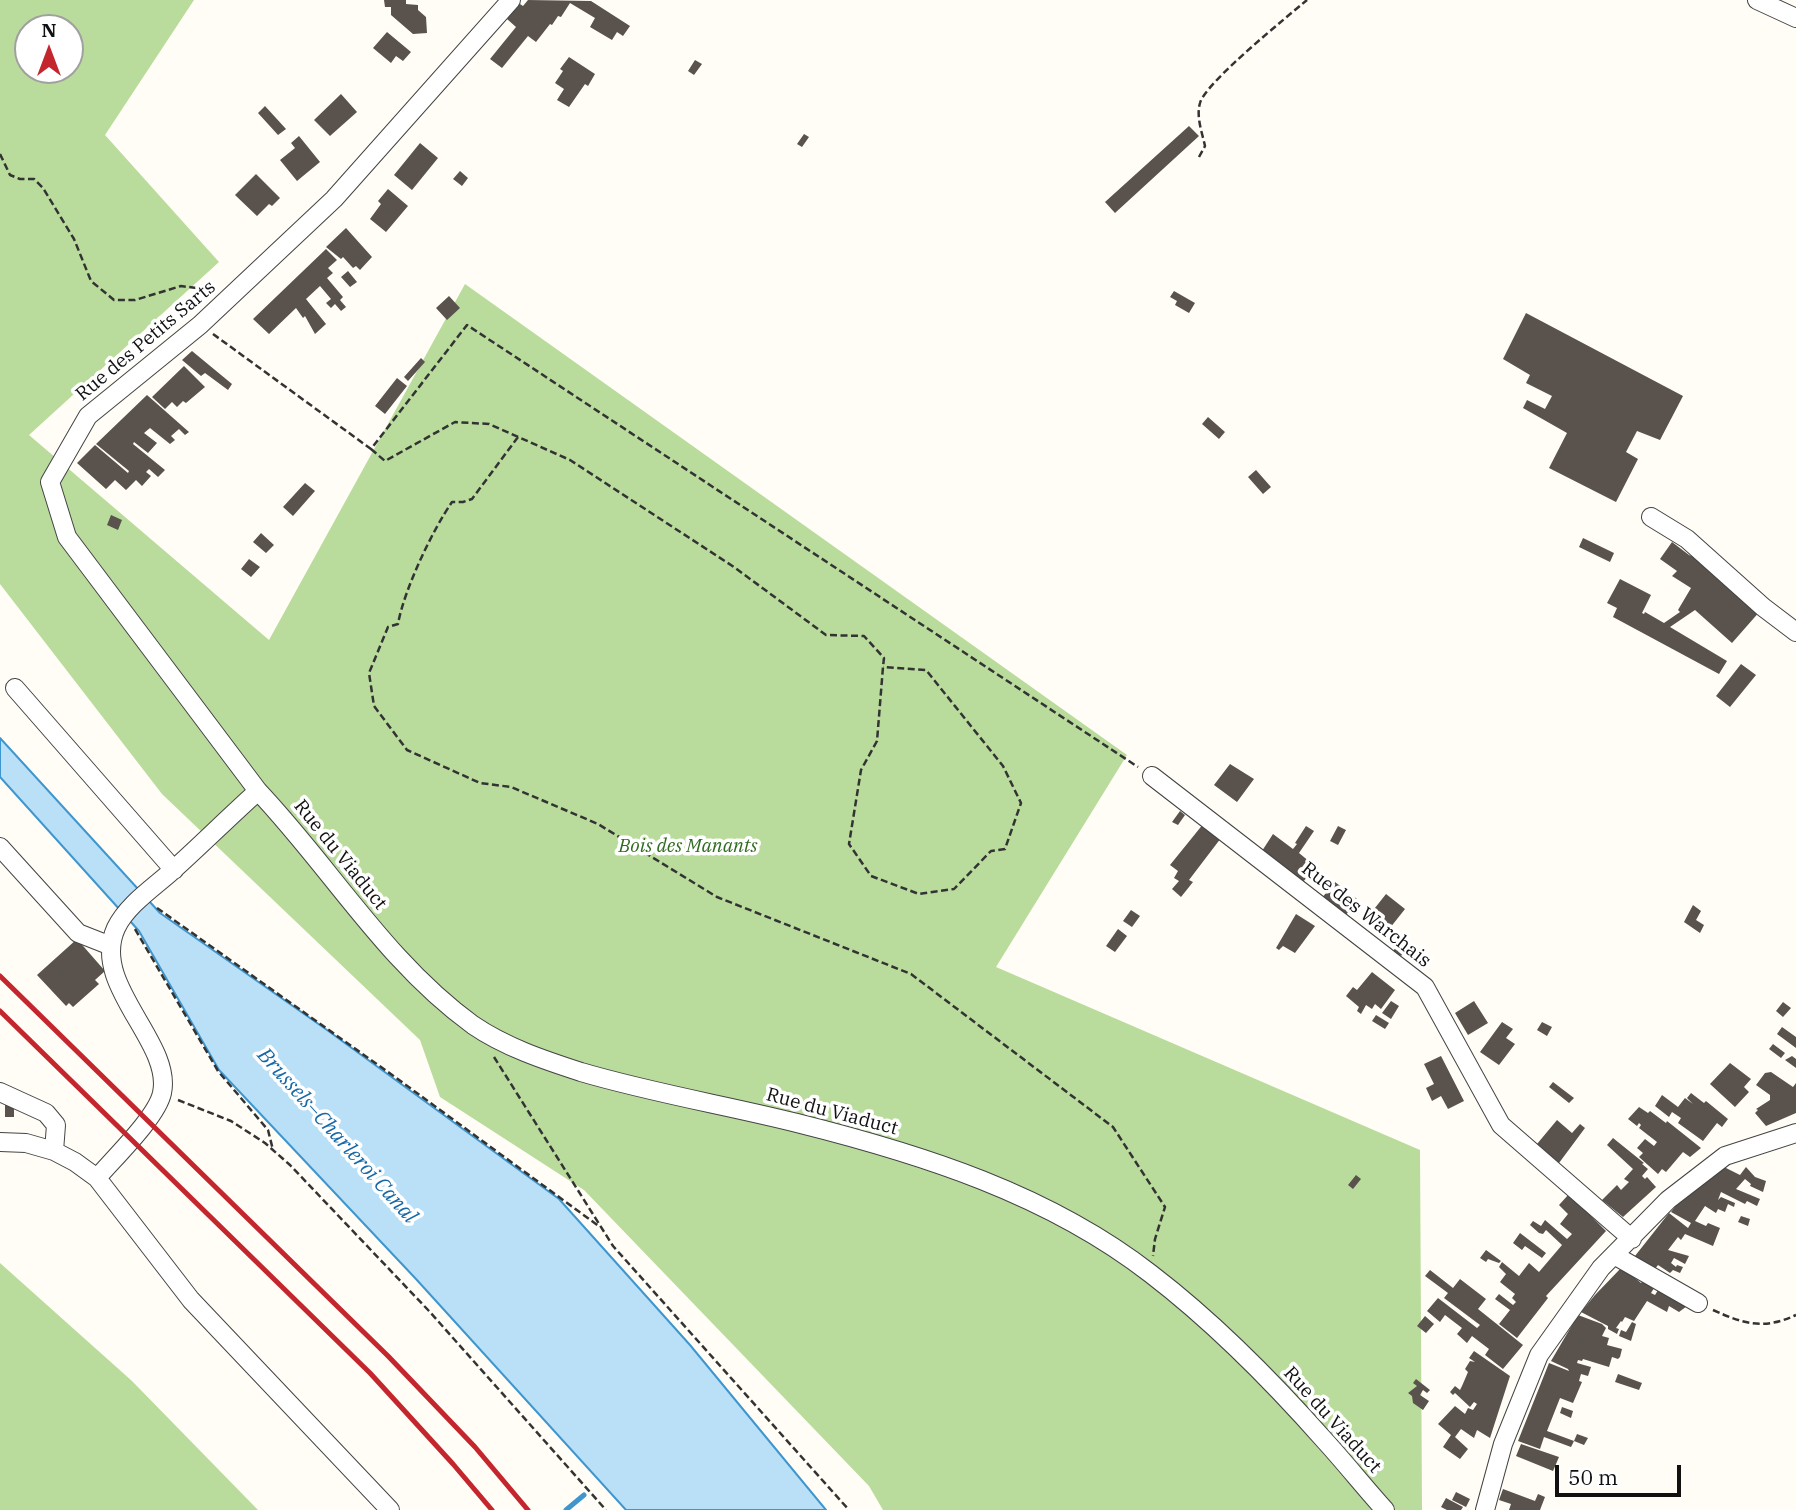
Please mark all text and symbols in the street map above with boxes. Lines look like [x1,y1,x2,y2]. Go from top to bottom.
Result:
north arrow [14,14,84,84]
text: N [41,18,57,42]
street label: Rue des Petits Sarts [72,276,220,406]
street label: Rue du Viaduct [289,795,391,915]
park label: Bois des Manants [619,836,757,858]
street label: Rue des Warchais [1297,857,1435,973]
water label: Brussels–Charleroi Canal [252,1043,422,1229]
street label: Rue du Viaduct [764,1083,900,1141]
street label: Rue du Viaduct [1278,1362,1386,1478]
scale bar [1558,1450,1684,1494]
text: 50 m [1568,1463,1618,1491]

